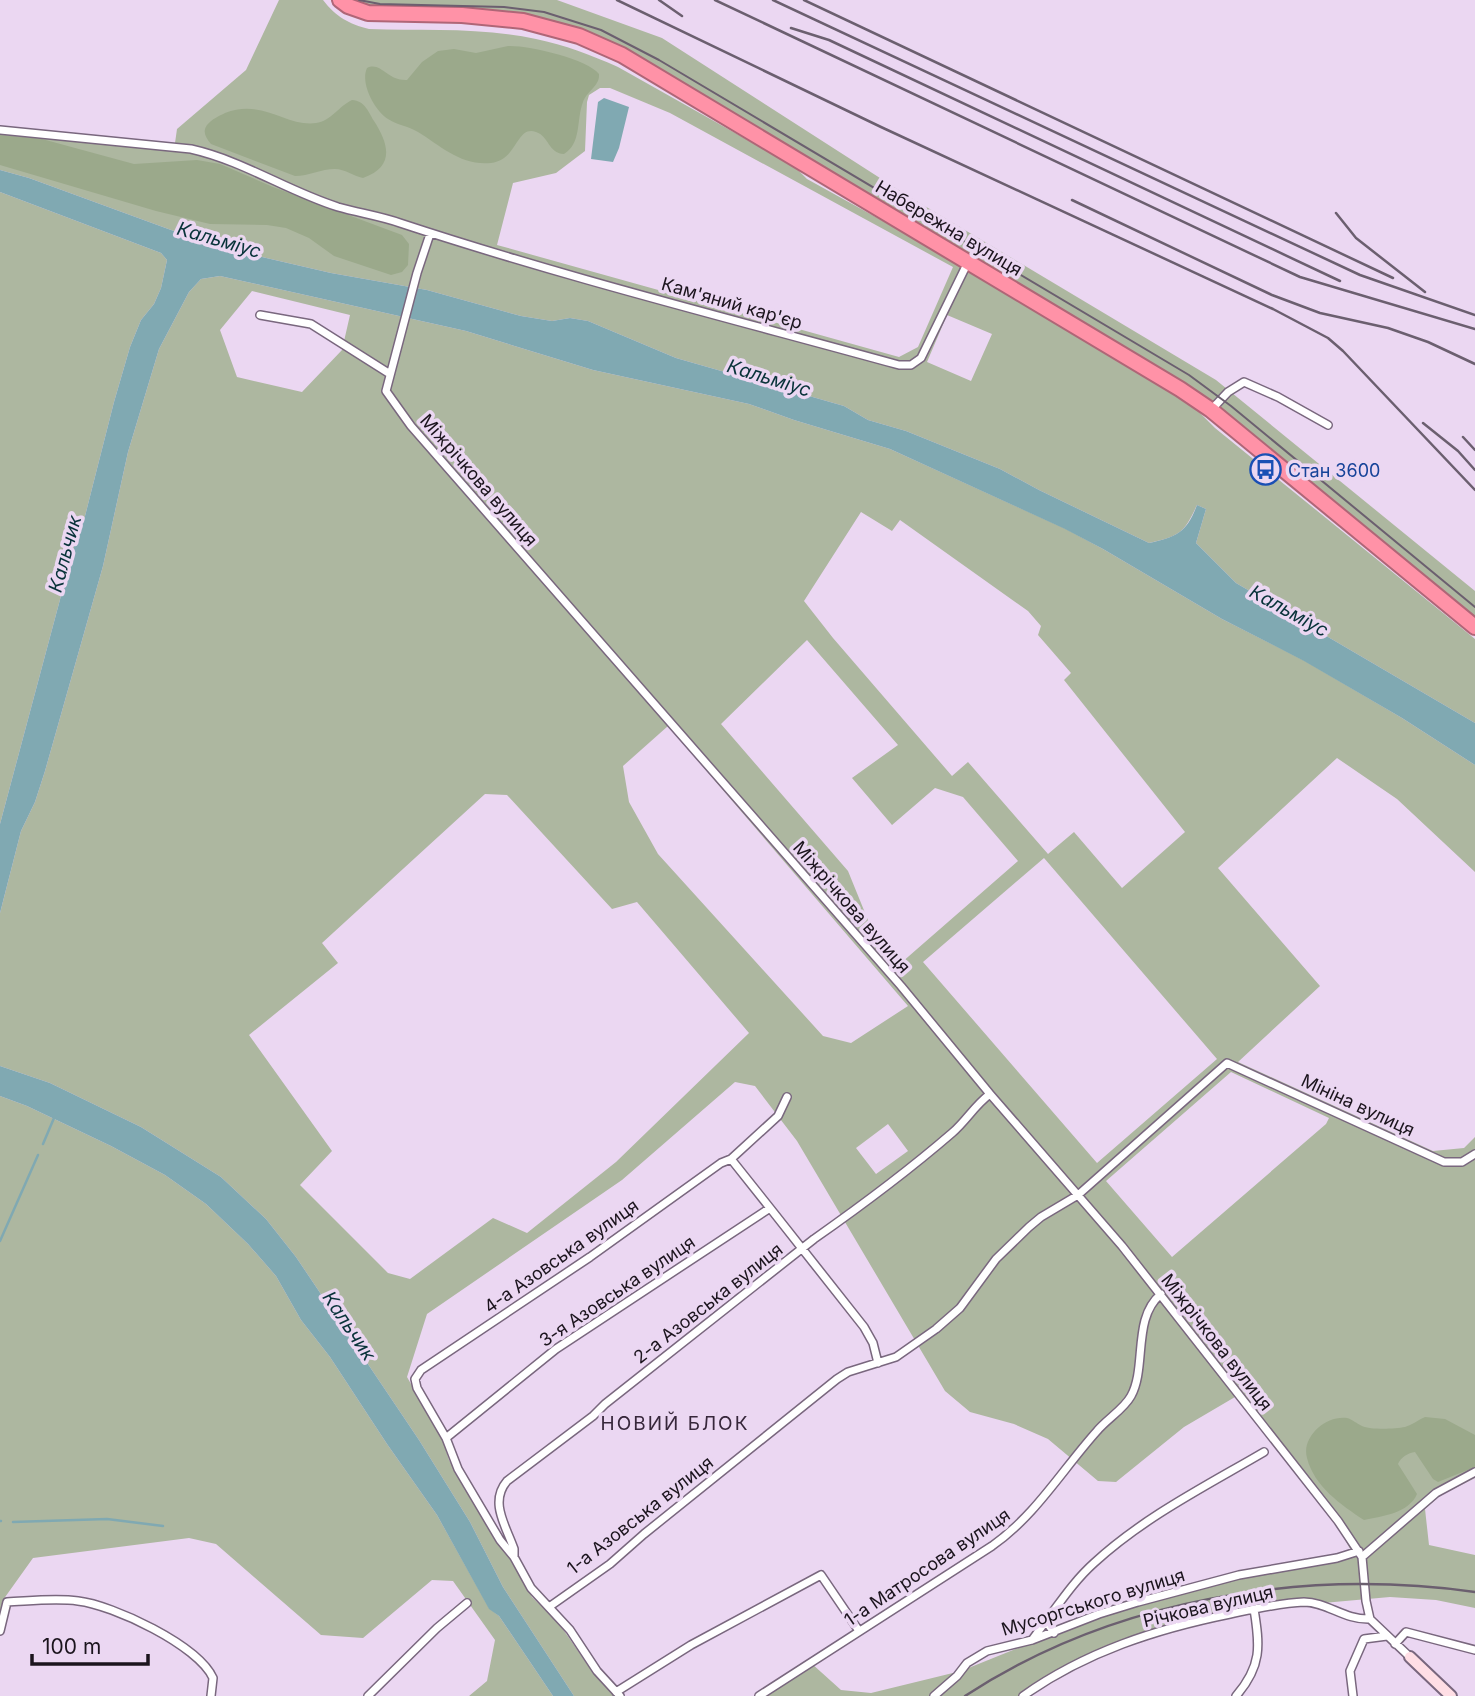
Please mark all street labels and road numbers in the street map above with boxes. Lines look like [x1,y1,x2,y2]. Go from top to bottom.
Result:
street label: Набережна вулиця [872,176,1026,280]
street label: Кам'яний кар'єр [659,273,805,333]
street label: Міжрічкова вулиця [416,410,542,550]
street label: Міжрічкова вулиця [789,837,915,977]
street label: Мініна вулиця [1298,1070,1418,1140]
street label: 4-а Азовська вулиця [480,1195,642,1317]
street label: 3-я Азовська вулиця [535,1231,699,1351]
street label: 2-а Азовська вулиця [629,1238,787,1368]
street label: Міжрічкова вулиця [1157,1269,1277,1415]
street label: 1-а Азовська вулиця [563,1451,717,1579]
street label: 1-а Матросова вулиця [840,1504,1014,1630]
street label: Мусоргського вулиця [999,1564,1187,1640]
street label: Річкова вулиця [1141,1581,1275,1631]

